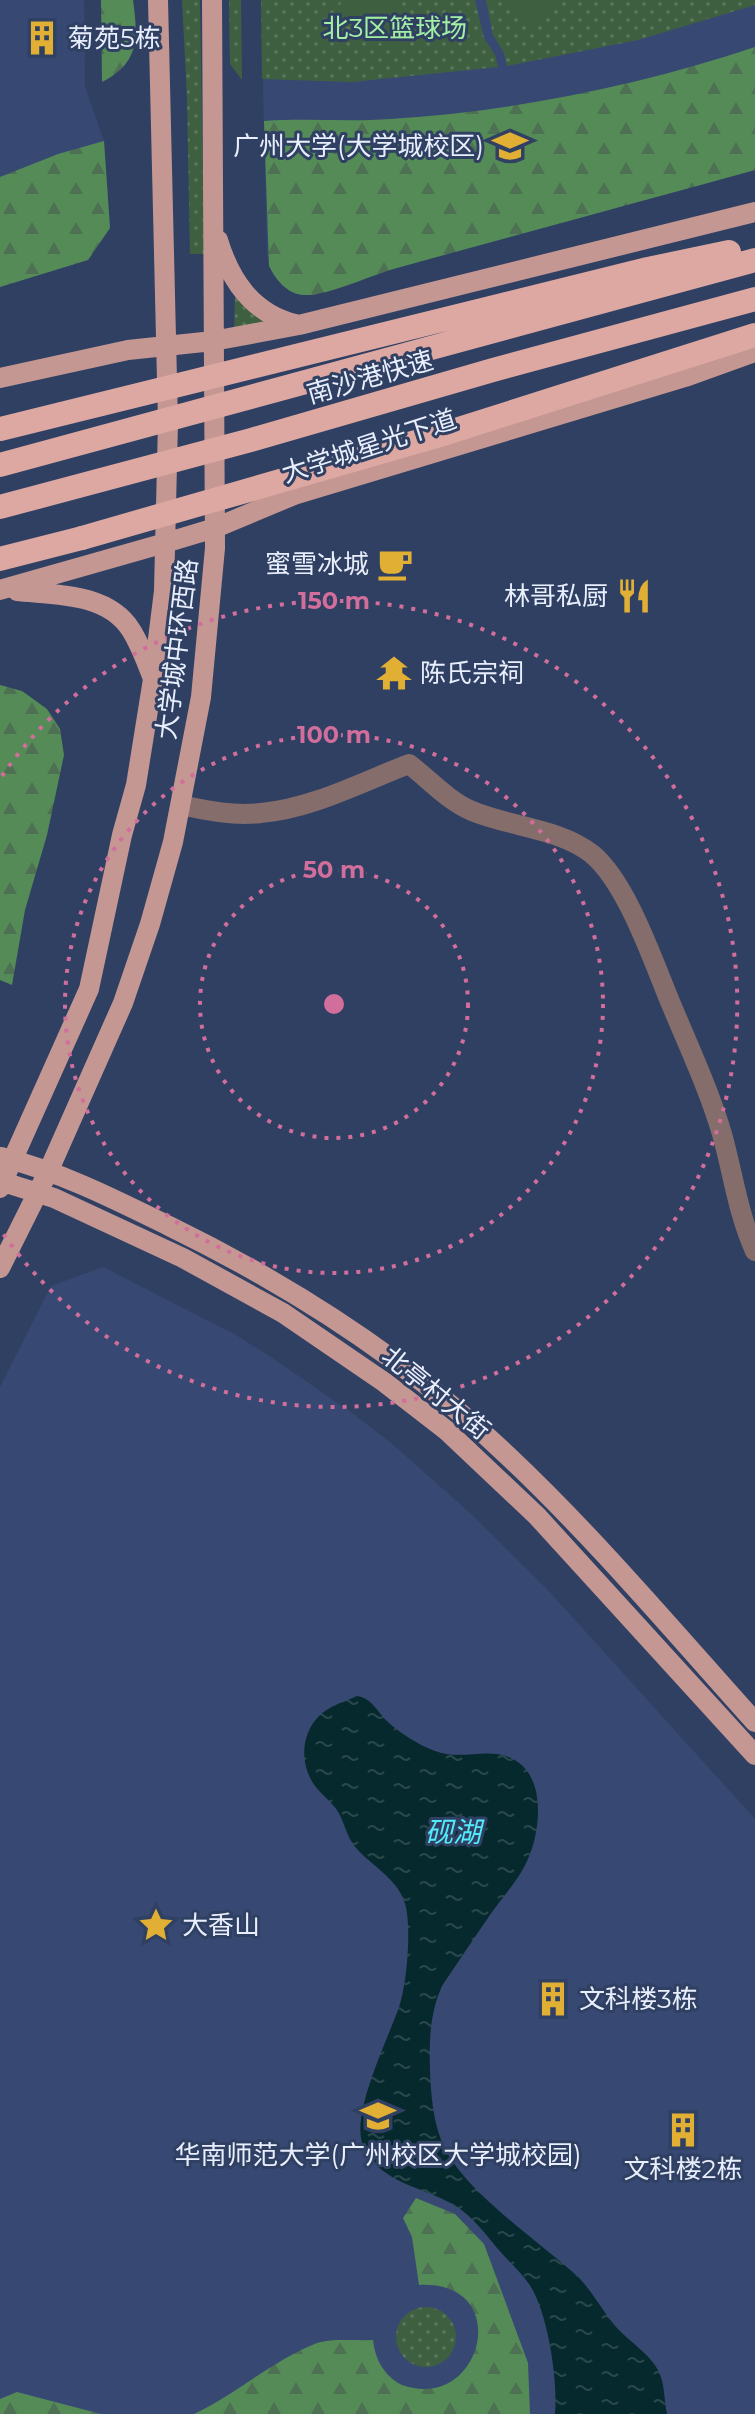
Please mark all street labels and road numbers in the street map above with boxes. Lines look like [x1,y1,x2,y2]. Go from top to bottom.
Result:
street label: 南沙港快速 [303,344,437,410]
street label: 大学城星光下道 [278,403,460,489]
street label: 大学城中环西路 [150,557,204,741]
street label: 北亭村大街 [375,1340,497,1446]

